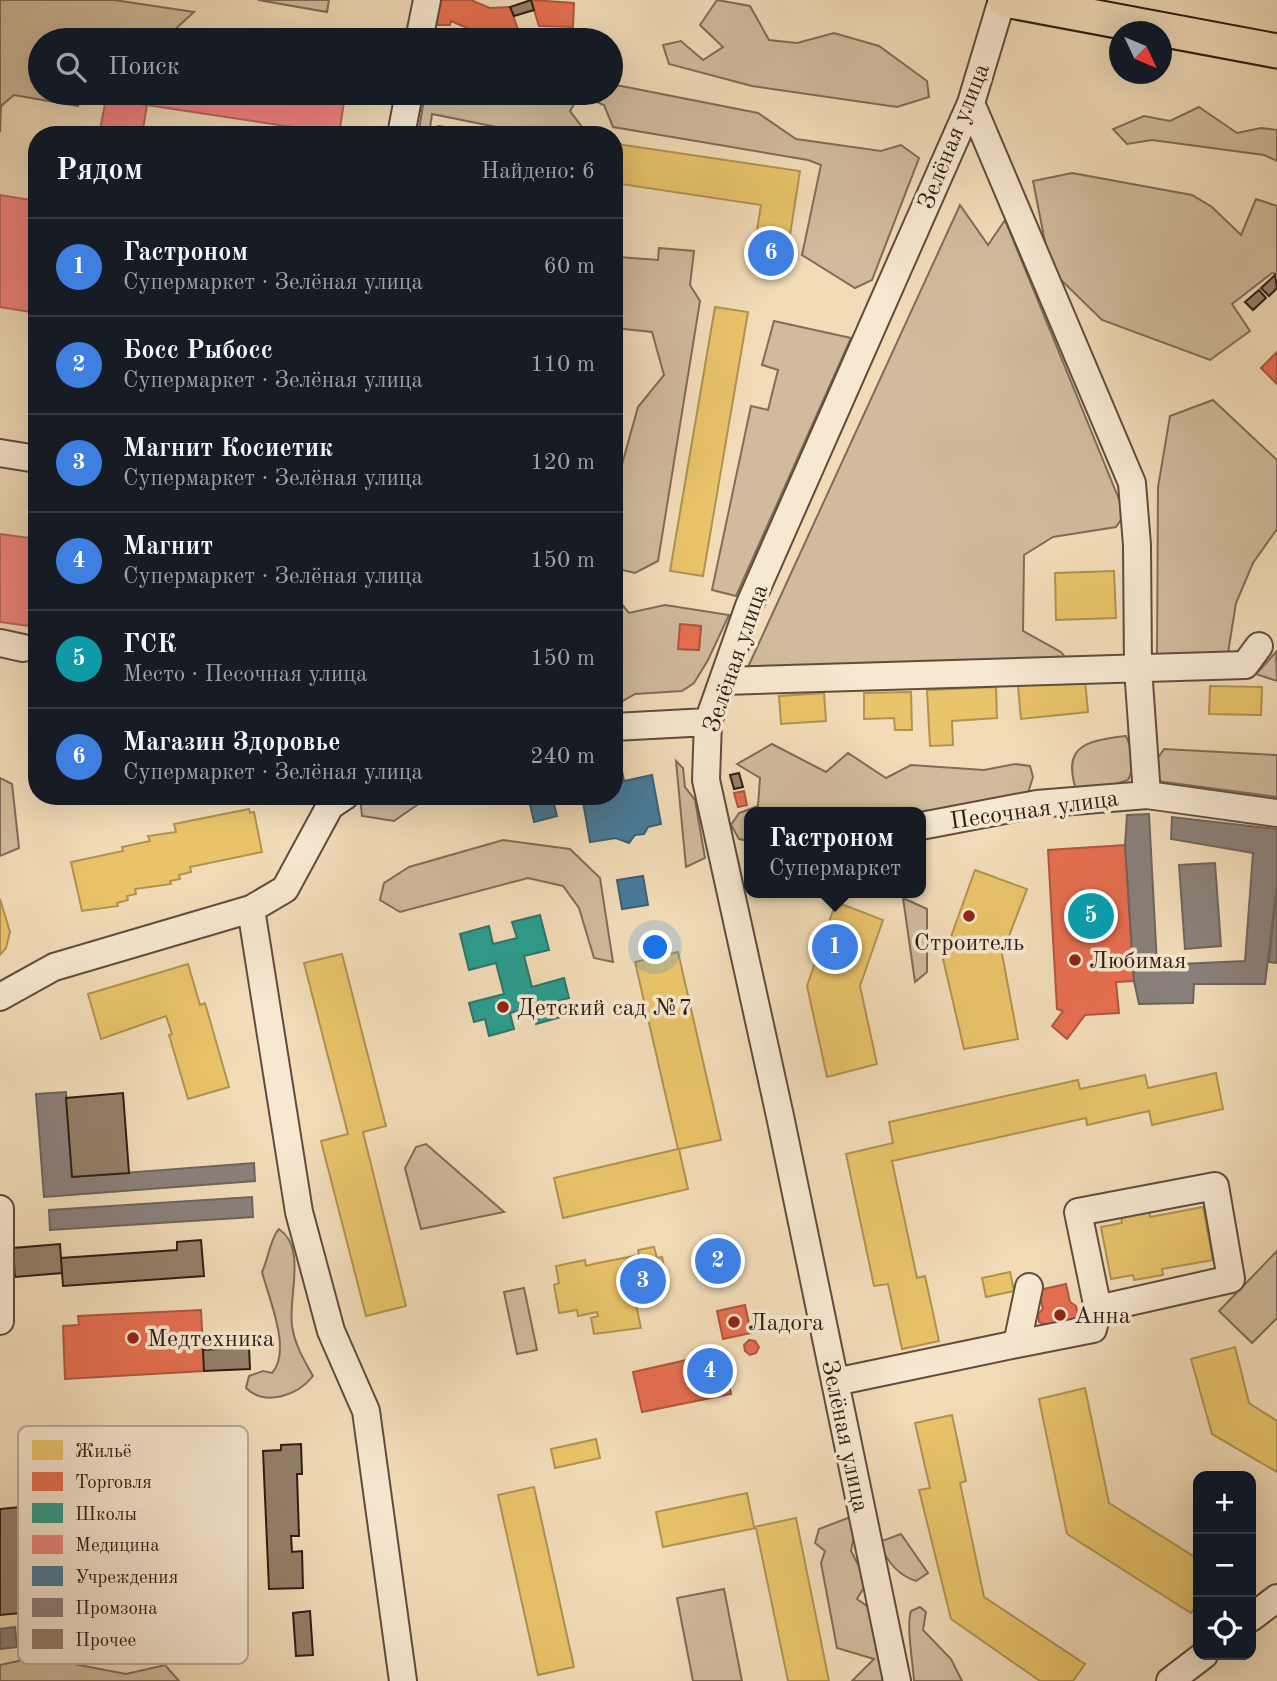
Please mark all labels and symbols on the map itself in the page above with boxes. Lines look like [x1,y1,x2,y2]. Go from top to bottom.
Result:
north arrow [1109,21,1172,84]
street label: Зелёная улица [915,60,995,213]
pin: 6 [748,227,794,279]
street label: Зелёная улица [700,581,773,736]
street label: Песочная улица [948,787,1120,835]
pin: 5 [1068,890,1114,942]
marker: Строитель [961,908,977,924]
pin: 1 [812,921,858,973]
your location [638,930,672,964]
place label: Строитель [914,932,1024,956]
place label: Любимая [1089,950,1187,974]
marker: Любимая [1067,952,1083,968]
place label: Детский сад №7 [517,997,693,1021]
marker: Детский сад №7 [495,999,511,1015]
pin: 2 [695,1235,741,1287]
pin: 3 [620,1255,666,1307]
place label: Анна [1074,1305,1131,1329]
marker: Анна [1052,1307,1068,1323]
place label: Ладога [748,1312,824,1336]
marker: Ладога [726,1314,742,1330]
place label: Медтехника [147,1328,275,1352]
marker: Медтехника [125,1330,141,1346]
pin: 4 [687,1345,733,1397]
street label: Зелёная улица [816,1358,872,1515]
legend [18,1426,248,1664]
text: Жильё [75,1443,132,1462]
text: Торговля [75,1474,152,1493]
text: Школы [75,1506,137,1525]
text: Медицина [75,1537,160,1556]
text: Учреждения [75,1569,178,1588]
text: Промзона [75,1600,158,1619]
text: Прочее [75,1632,136,1651]

